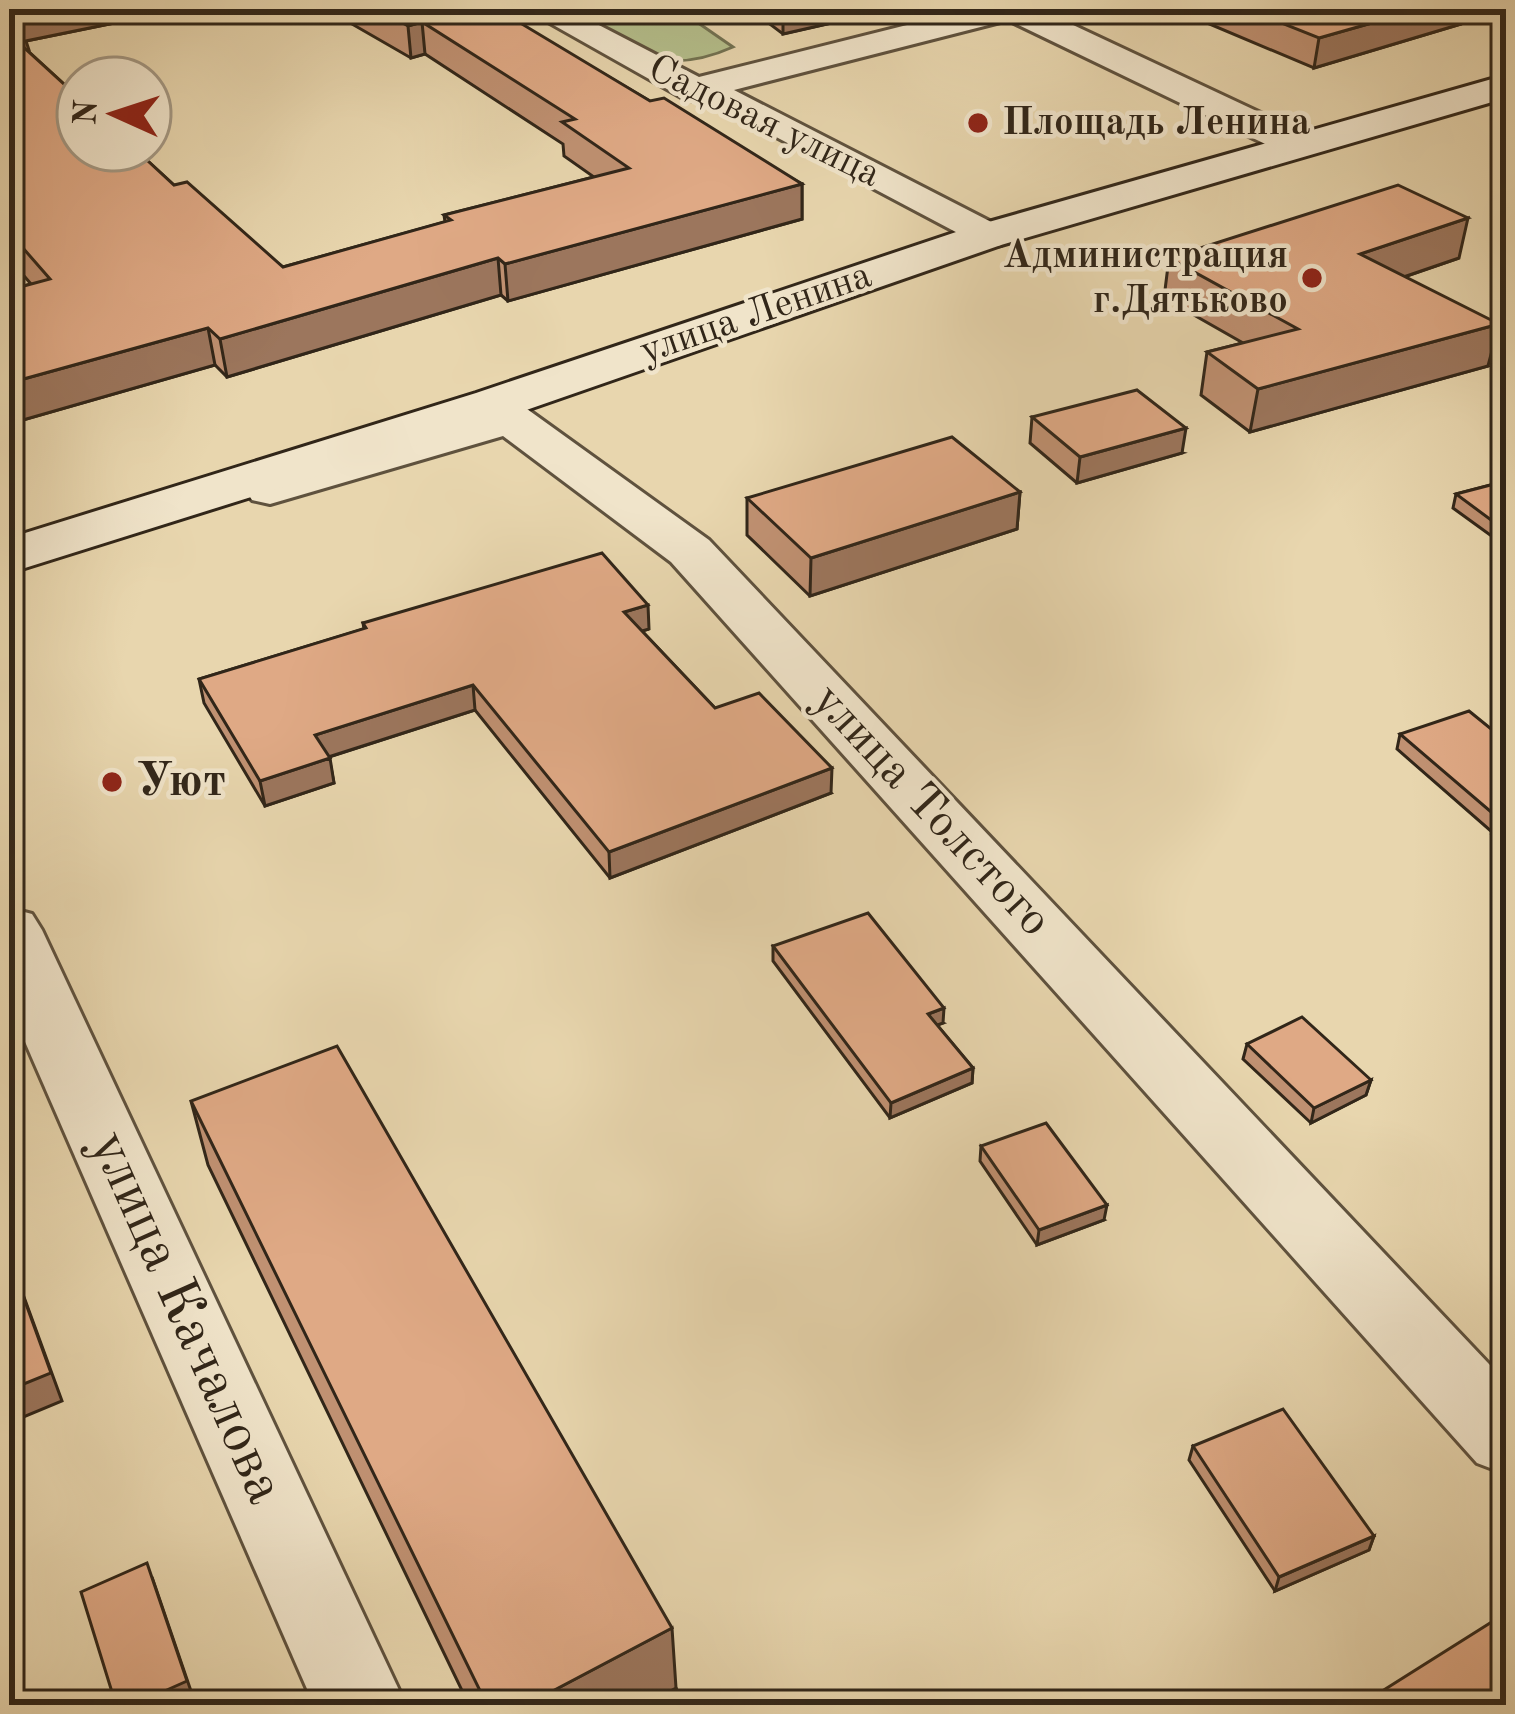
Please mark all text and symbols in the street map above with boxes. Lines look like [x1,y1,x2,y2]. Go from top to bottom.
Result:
street label: Садовая улица [642,49,886,195]
north arrow [54,54,174,174]
text: N [70,99,105,126]
place label: Площадь Ленина [1002,104,1311,143]
marker: Площадь Ленина [965,110,991,136]
place label: Администрация г.Дятьково [1003,237,1288,321]
street label: улица Ленина [635,256,877,372]
marker: Администрация г.Дятьково [1299,265,1325,291]
street label: улица Толстого [803,676,1059,946]
place label: Уют [136,758,226,806]
marker: Уют [99,769,125,795]
street label: улица Качалова [77,1123,293,1513]

